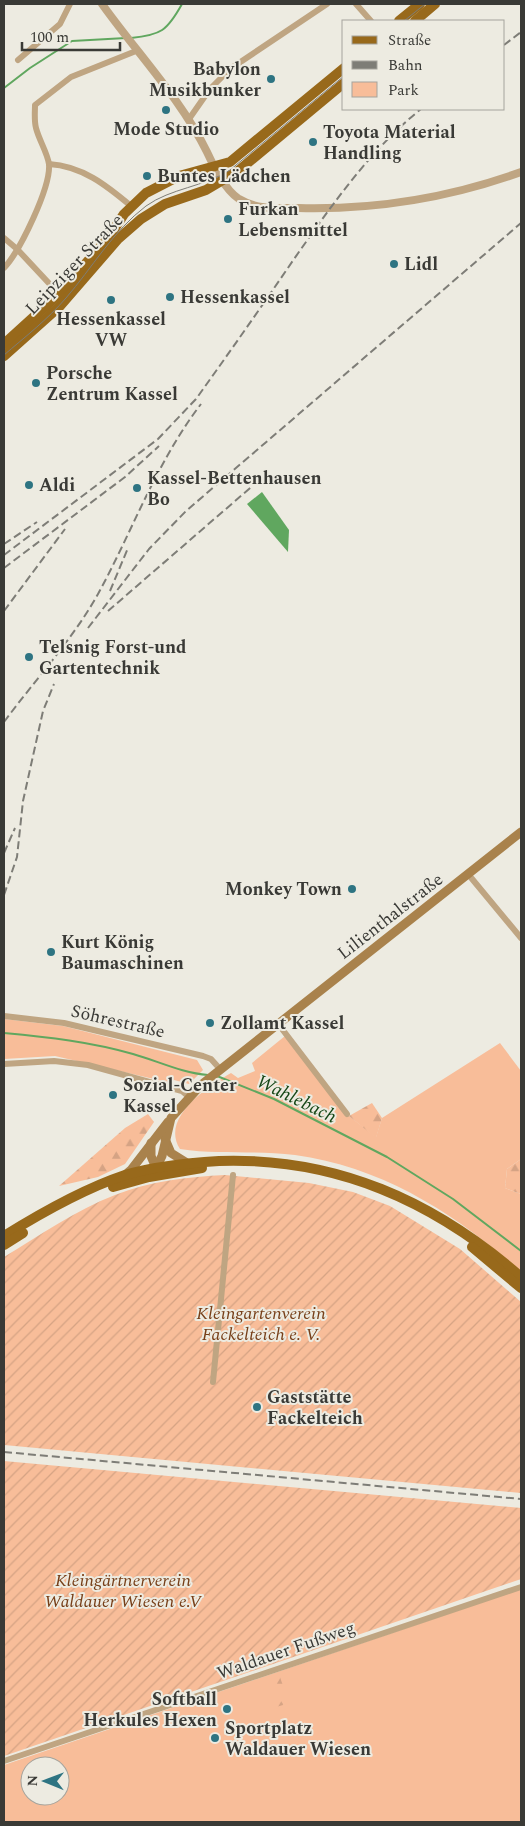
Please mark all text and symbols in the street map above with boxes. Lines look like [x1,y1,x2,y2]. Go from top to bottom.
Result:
scale bar [22,20,120,52]
legend [342,20,505,110]
text: 100 m [30,26,69,49]
text: Straße [388,29,431,52]
text: Bahn [388,54,423,77]
place label: Babylon Musikbunker [149,56,261,104]
marker: Babylon Musikbunker [265,73,277,85]
text: Park [388,79,419,102]
marker: Mode Studio [160,104,172,116]
place label: Mode Studio [113,116,219,143]
place label: Toyota Material Handling [323,119,456,167]
marker: Toyota Material Handling [307,136,319,148]
place label: Buntes Lädchen [157,163,291,190]
marker: Buntes Lädchen [141,170,153,182]
place label: Furkan Lebensmittel [238,196,348,244]
street label: Leipziger Straße [19,207,130,321]
marker: Furkan Lebensmittel [222,213,234,225]
place label: Lidl [404,251,438,278]
marker: Lidl [388,258,400,270]
place label: Hessenkassel [180,284,290,311]
marker: Hessenkassel [164,291,176,303]
marker: Hessenkassel VW [105,294,117,306]
place label: Hessenkassel VW [56,306,166,354]
place label: Porsche Zentrum Kassel [46,360,178,408]
marker: Porsche Zentrum Kassel [30,377,42,389]
place label: Kassel-Bettenhausen Bo [147,465,322,513]
place label: Aldi [39,472,75,499]
marker: Aldi [23,479,35,491]
marker: Kassel-Bettenhausen Bo [131,482,143,494]
place label: Telsnig Forst-und Gartentechnik [39,634,187,682]
marker: Telsnig Forst-und Gartentechnik [23,651,35,663]
street label: Lilienthalstraße [332,866,449,966]
place label: Monkey Town [225,876,342,903]
marker: Monkey Town [346,883,358,895]
place label: Kurt König Baumaschinen [61,929,184,977]
marker: Kurt König Baumaschinen [45,946,57,958]
street label: Söhrestraße [68,998,168,1045]
place label: Zollamt Kassel [220,1010,344,1037]
marker: Zollamt Kassel [204,1017,216,1029]
water label: Wahlebach [251,1067,342,1131]
place label: Sozial-Center Kassel [123,1072,237,1120]
marker: Sozial-Center Kassel [107,1089,119,1101]
park label: Kleingartenverein Fackelteich e. V. [196,1300,326,1348]
place label: Gaststätte Fackelteich [267,1384,363,1432]
marker: Gaststätte Fackelteich [251,1401,263,1413]
park label: Kleingärtnerverein Waldauer Wiesen e.V [44,1567,203,1615]
street label: Waldauer Fußweg [213,1614,359,1687]
place label: Softball Herkules Hexen [83,1686,217,1734]
marker: Softball Herkules Hexen [221,1703,233,1715]
place label: Sportplatz Waldauer Wiesen [225,1715,371,1763]
marker: Sportplatz Waldauer Wiesen [209,1732,221,1744]
north arrow [20,1756,70,1806]
text: N [22,1775,43,1787]

